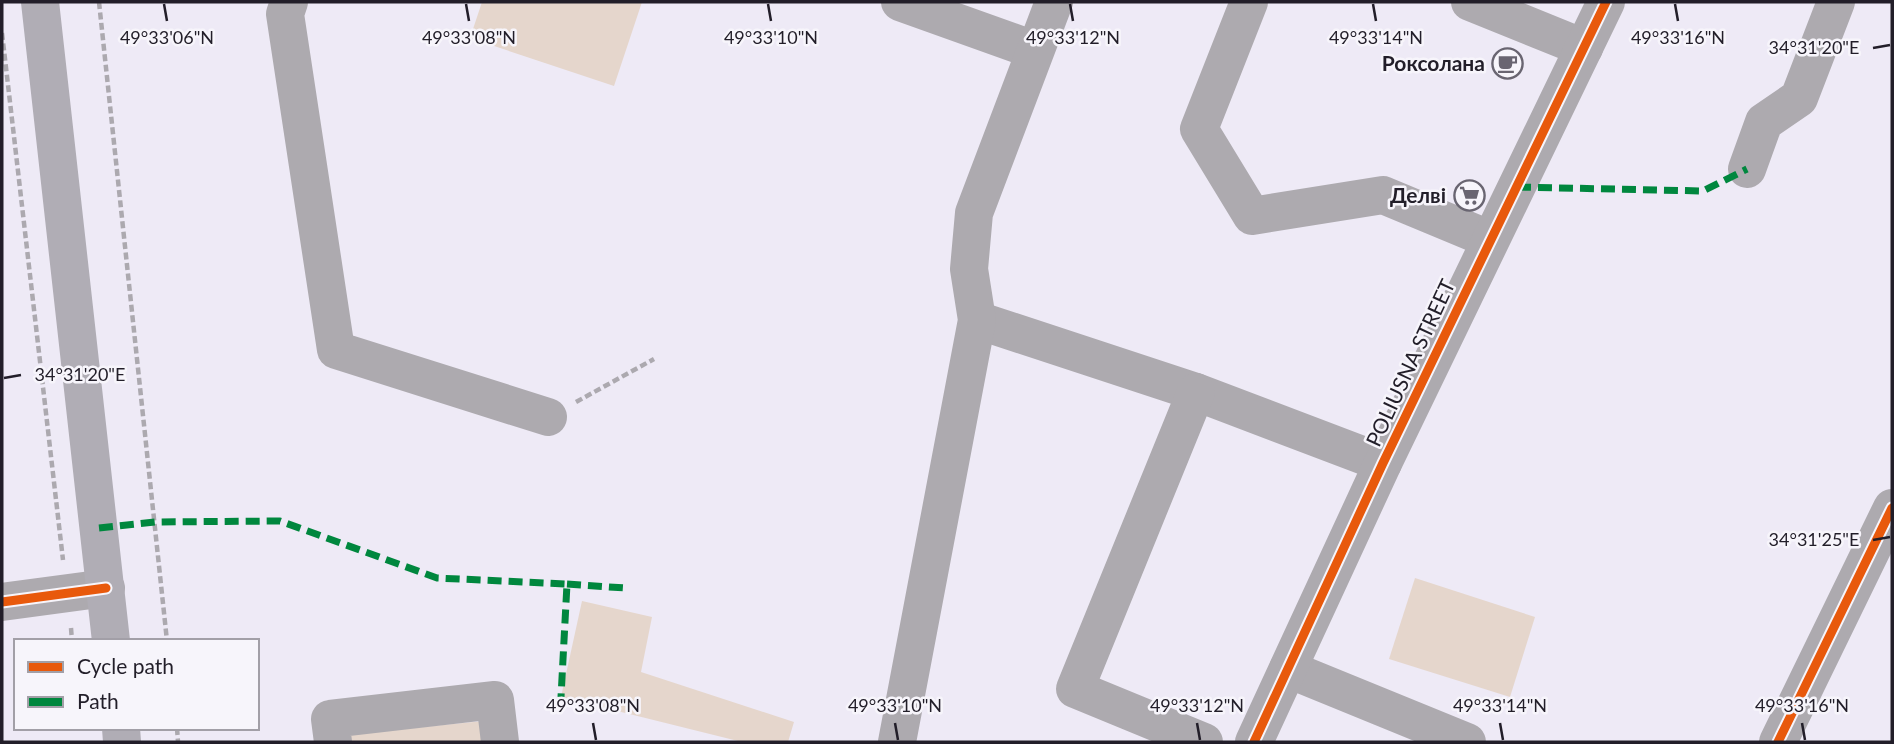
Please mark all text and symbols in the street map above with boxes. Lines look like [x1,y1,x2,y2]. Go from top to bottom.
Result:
text: 49°33'06"N [120,26,214,48]
text: 49°33'08"N [422,26,516,48]
text: 49°33'10"N [724,26,818,48]
text: 49°33'12"N [1026,26,1120,48]
text: 49°33'14"N [1329,26,1423,48]
text: 49°33'16"N [1631,26,1725,48]
text: 34°31'20"E [1769,36,1859,58]
cafe icon: Роксолана [1491,47,1525,81]
place label: Роксолана [1382,50,1485,75]
supermarket icon: Делві [1452,179,1486,213]
place label: Делві [1390,182,1446,207]
street label: POLIUSNA STREET [1360,274,1460,450]
text: 34°31'20"E [35,363,125,385]
text: 34°31'25"E [1769,528,1859,550]
legend [14,639,259,730]
text: Cycle path [77,653,174,678]
text: Path [77,688,119,713]
text: 49°33'08"N [546,694,640,716]
text: 49°33'10"N [848,694,942,716]
text: 49°33'12"N [1150,694,1244,716]
text: 49°33'14"N [1453,694,1547,716]
text: 49°33'16"N [1755,694,1849,716]

